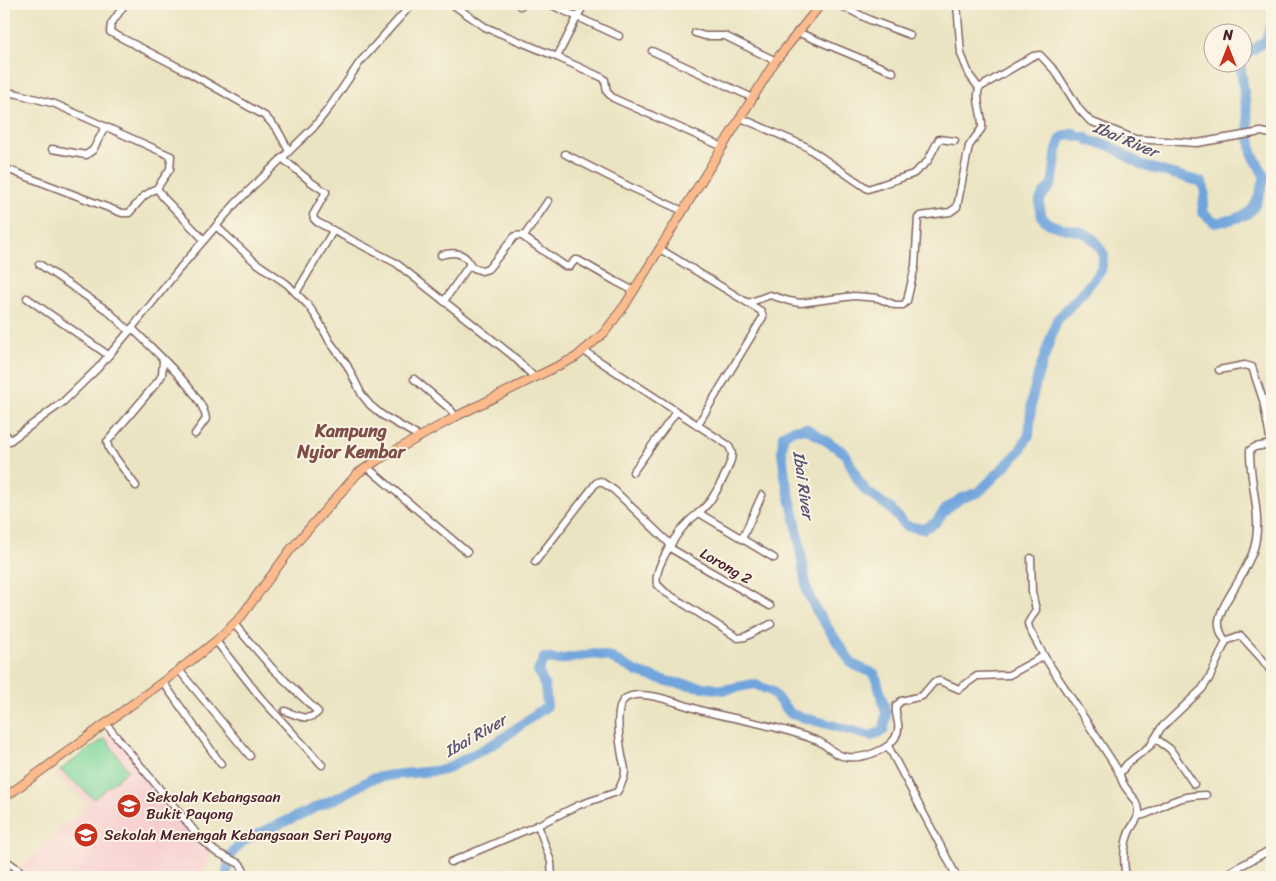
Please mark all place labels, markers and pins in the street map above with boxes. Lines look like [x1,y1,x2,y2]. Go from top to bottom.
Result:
place label: Sekolah Kebangsaan Bukit Payong [146,784,281,827]
school or university icon: Sekolah Kebangsaan Bukit Payong [116,793,142,819]
school or university icon: Sekolah Menengah Kebangsaan Seri Payong [73,822,99,848]
place label: Sekolah Menengah Kebangsaan Seri Payong [104,822,392,848]

